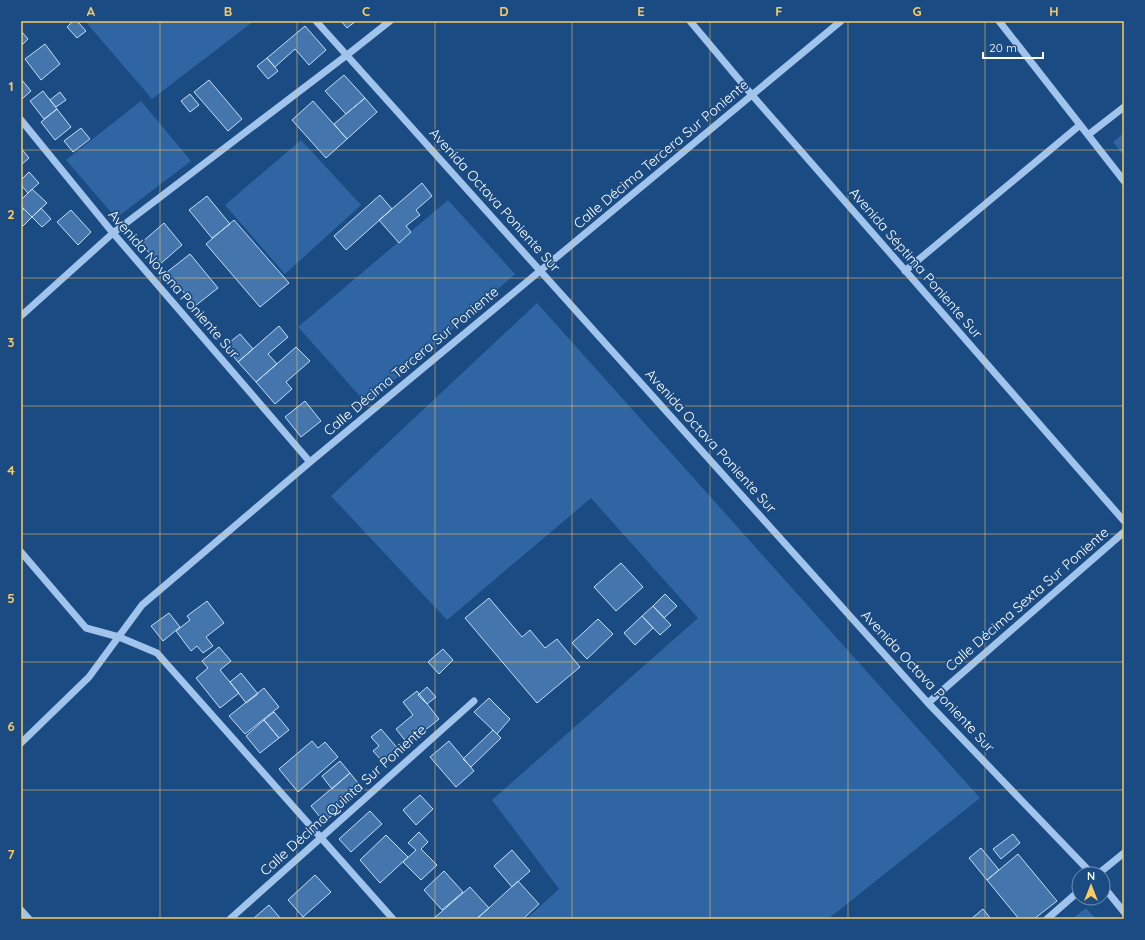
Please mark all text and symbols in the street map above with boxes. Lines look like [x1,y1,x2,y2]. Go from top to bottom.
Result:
text: A [87,3,96,19]
text: B [224,3,232,19]
text: C [362,3,370,19]
text: D [499,3,509,19]
text: E [637,3,645,19]
text: F [775,3,783,19]
text: G [912,3,922,19]
text: H [1049,3,1059,19]
scale bar [983,34,1043,60]
text: 20 m [989,40,1017,55]
street label: Calle Décima Tercera Sur Poniente [570,75,752,233]
text: 1 [8,78,14,94]
street label: Avenida Octava Poniente Sur [425,124,565,276]
street label: Avenida Séptima Poniente Sur [845,184,987,343]
text: 2 [7,206,15,222]
street label: Avenida Novena Poniente Sur [104,206,244,363]
street label: Calle Décima Tercera Sur Poniente [320,282,502,440]
text: 3 [8,334,15,350]
street label: Avenida Octava Poniente Sur [641,365,781,517]
text: 4 [7,462,15,478]
street label: Calle Décima Sexta Sur Poniente [942,523,1112,675]
text: 5 [7,590,15,606]
street label: Avenida Octava Poniente Sur [857,606,999,756]
text: 6 [7,718,15,734]
street label: Calle Décima Quinta Sur Poniente [256,721,430,879]
text: 7 [7,846,15,862]
north arrow [1071,866,1111,906]
text: N [1087,869,1095,883]

